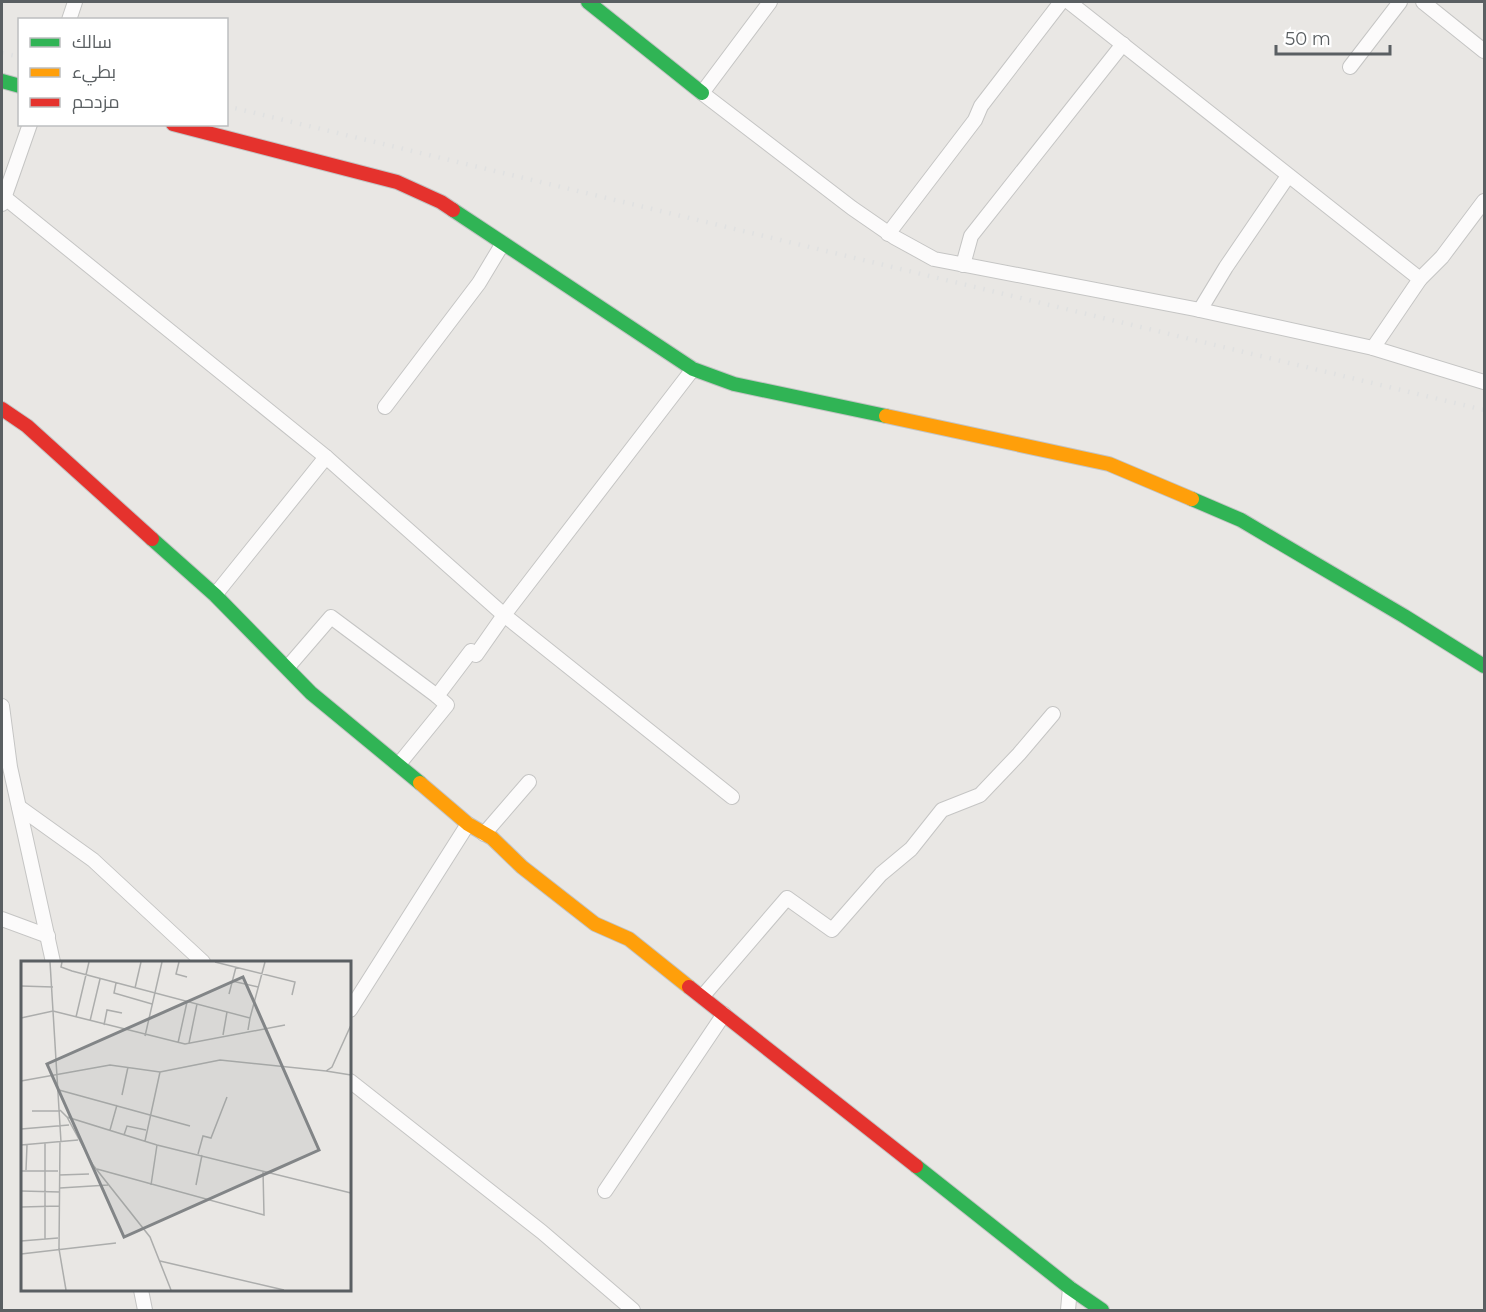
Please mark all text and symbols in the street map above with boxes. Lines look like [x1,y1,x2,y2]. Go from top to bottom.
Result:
legend [18,18,228,126]
scale bar [1276,18,1390,56]
text: 50 m [1285,28,1331,50]
text: سالك [72,31,112,53]
text: بطيء [72,61,116,86]
text: مزدحم [72,91,120,114]
inset map [21,961,351,1291]

